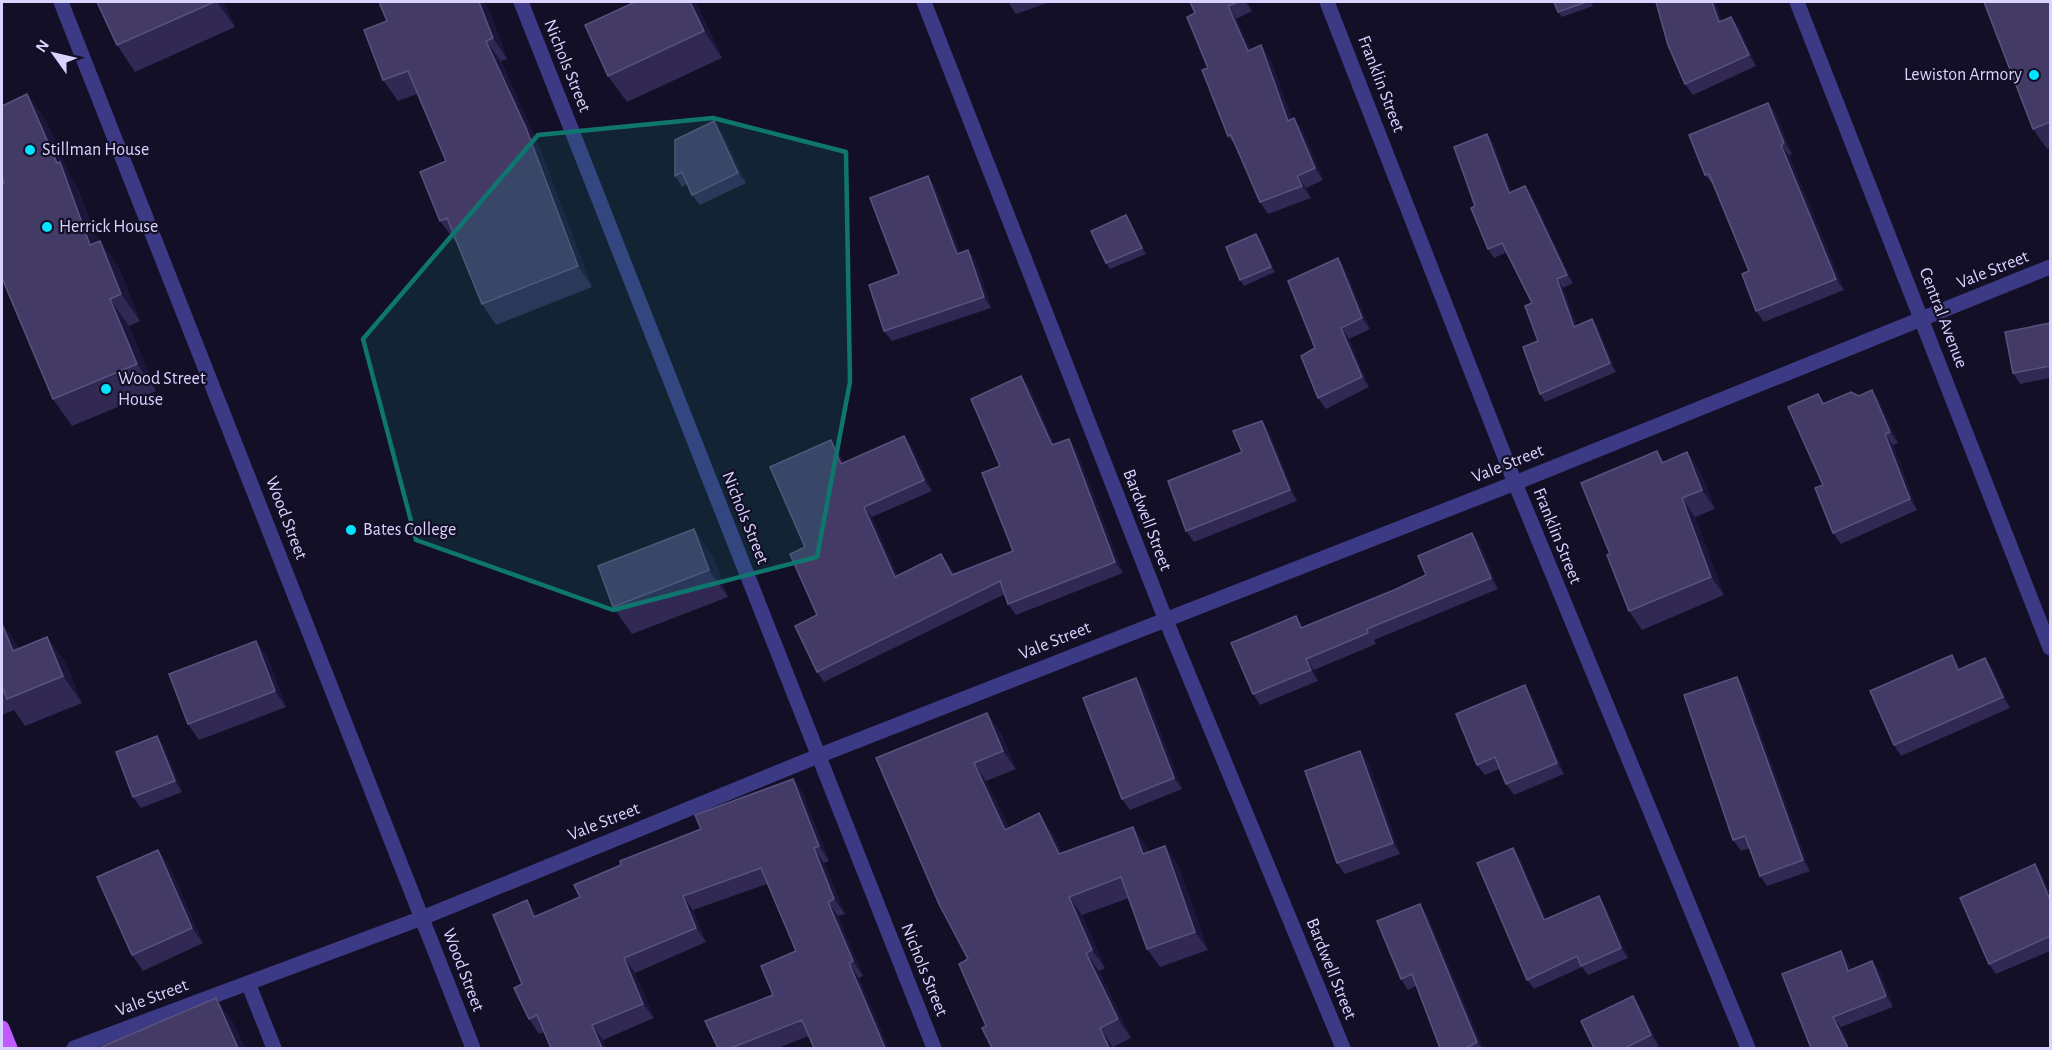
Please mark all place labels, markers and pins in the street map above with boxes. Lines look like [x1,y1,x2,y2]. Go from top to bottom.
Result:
place label: Lewiston Armory [1904,66,2022,84]
marker: Lewiston Armory [2027,68,2041,82]
place label: Stillman House [42,141,149,159]
marker: Stillman House [23,143,37,157]
place label: Herrick House [59,218,158,236]
marker: Herrick House [40,220,54,234]
place label: Wood Street House [118,370,206,409]
marker: Wood Street House [99,382,113,396]
place label: Bates College [363,521,456,539]
marker: Bates College [344,523,358,537]

